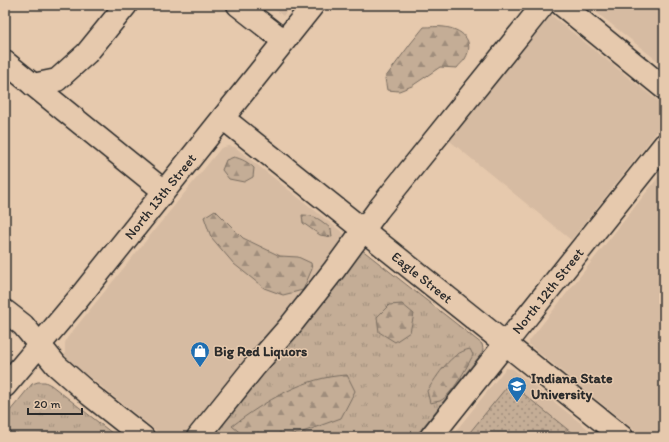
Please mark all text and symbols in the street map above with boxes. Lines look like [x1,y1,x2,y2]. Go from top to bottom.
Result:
street label: North 13th Street [121,150,200,243]
street label: North 12th Street [509,245,587,337]
street label: Eagle Street [388,248,456,307]
shop icon: Big Red Liquors [189,340,211,368]
place label: Big Red Liquors [214,343,307,360]
place label: Indiana State University [531,370,613,403]
school or university icon: Indiana State University [506,375,528,403]
scale bar [28,390,82,416]
text: 20 m [34,397,61,411]

